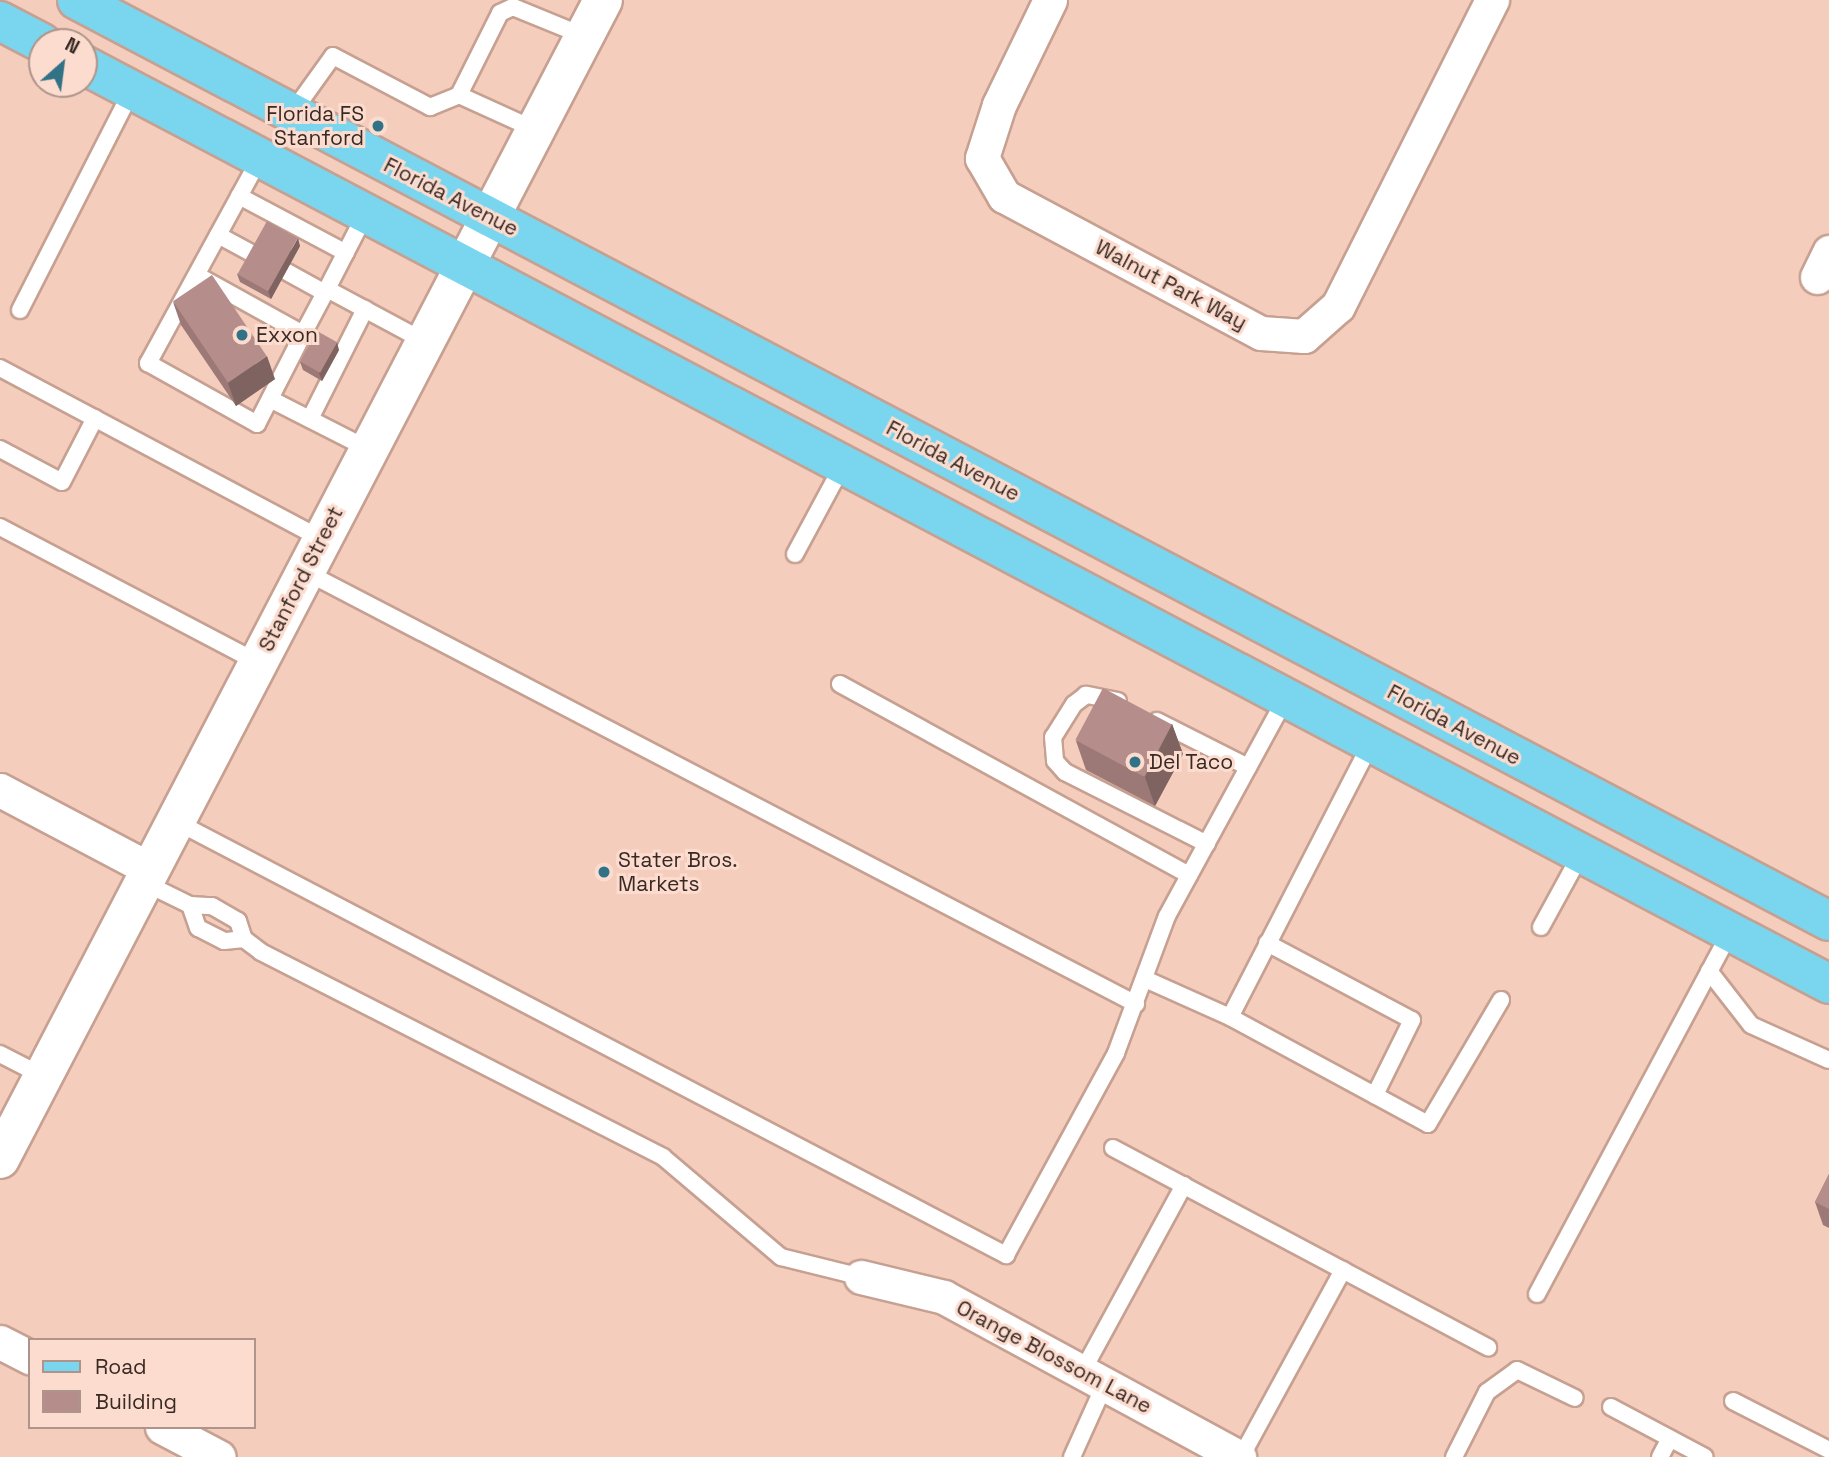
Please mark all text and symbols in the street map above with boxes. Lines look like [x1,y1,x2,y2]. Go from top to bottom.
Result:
north arrow [28,28,98,98]
text: N [61,32,84,60]
place label: Florida FS Stanford [266,101,364,151]
marker: Florida FS Stanford [370,118,386,134]
street label: Florida Avenue [379,152,523,242]
street label: Walnut Park Way [1091,234,1251,336]
place label: Exxon [256,322,318,348]
marker: Exxon [234,327,250,343]
street label: Florida Avenue [882,415,1024,507]
street label: Stanford Street [254,502,348,656]
street label: Florida Avenue [1383,679,1525,771]
place label: Del Taco [1149,749,1234,775]
marker: Del Taco [1127,754,1143,770]
place label: Stater Bros. Markets [618,847,738,897]
marker: Stater Bros. Markets [596,864,612,880]
street label: Orange Blossom Lane [952,1295,1156,1419]
legend [28,1338,256,1429]
text: Road [95,1353,147,1380]
text: Building [95,1388,177,1415]

